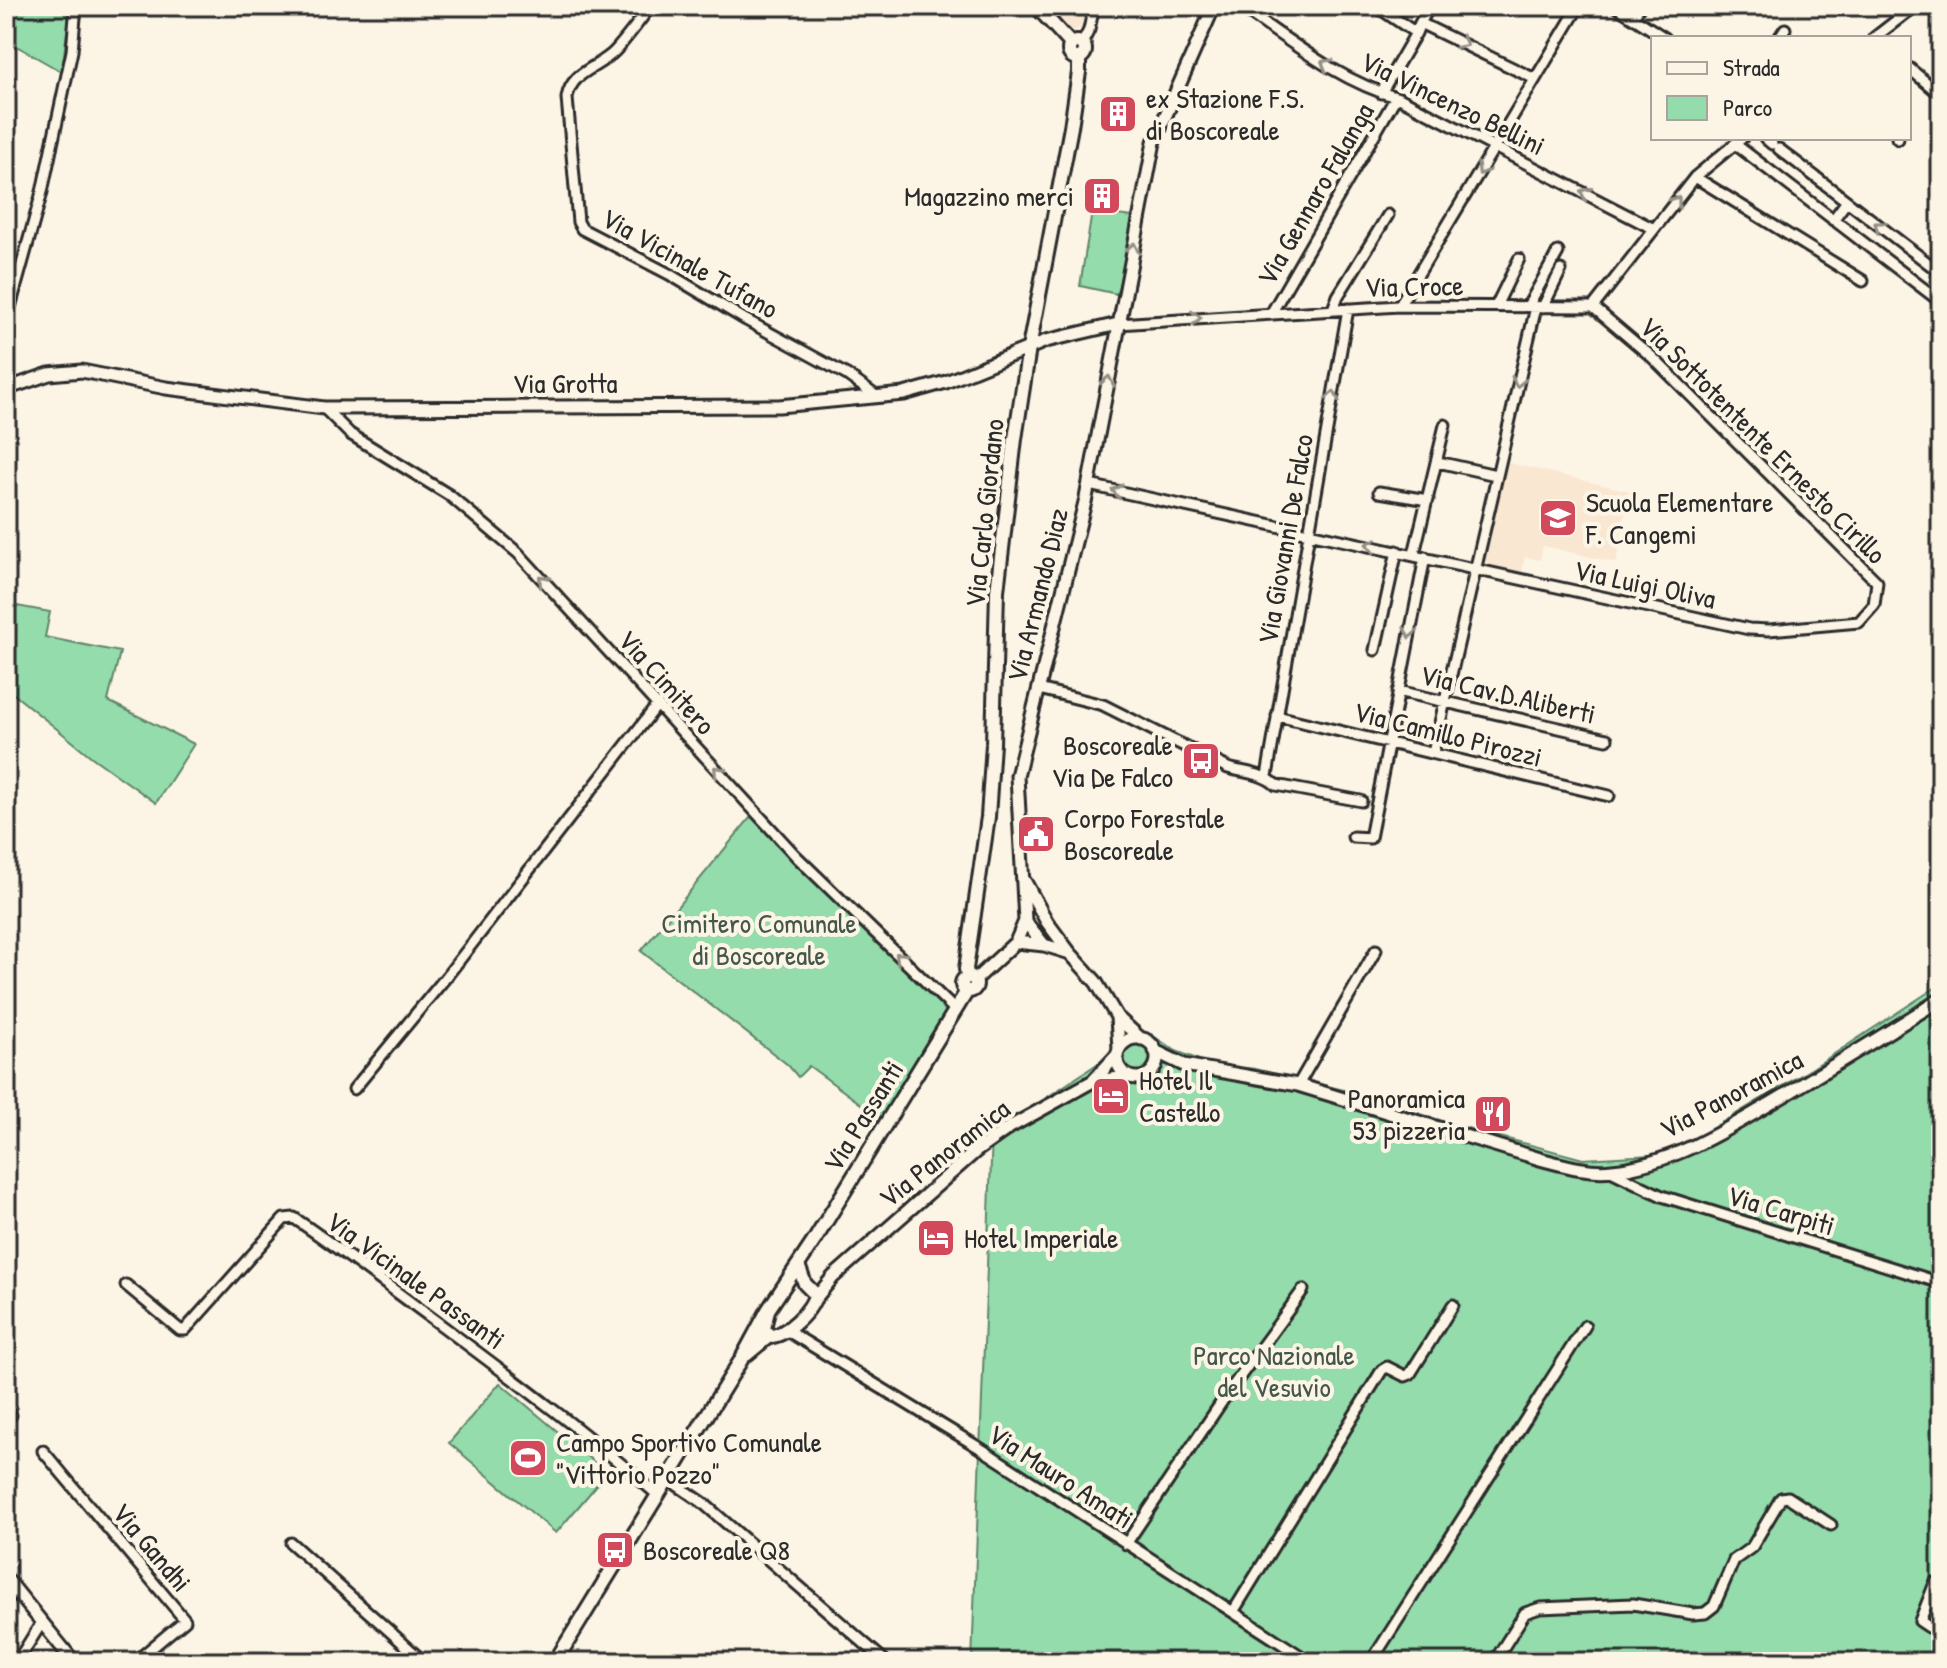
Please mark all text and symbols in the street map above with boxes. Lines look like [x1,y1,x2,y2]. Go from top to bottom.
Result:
one-way arrow [1455,33,1470,49]
legend [1651,36,1911,140]
street label: Via Vincenzo Bellini [1354,42,1552,164]
text: Strada [1723,51,1780,83]
one-way arrow [1320,58,1334,74]
place label: ex Stazione F.S. di Boscoreale [1146,79,1305,149]
text: Parco [1723,91,1773,123]
building icon: ex Stazione F.S. di Boscoreale [1097,93,1139,135]
street label: Via Gennaro Falanga [1247,96,1383,292]
one-way arrow [1477,161,1492,175]
building icon: Magazzino merci [1081,175,1123,217]
place label: Magazzino merci [904,177,1074,215]
one-way arrow [1578,188,1593,203]
one-way arrow [1666,195,1680,210]
street label: Via Vicinale Tufano [595,199,785,327]
one-way arrow [1873,221,1888,235]
one-way arrow [1124,241,1141,255]
street label: Via Croce [1364,266,1464,306]
street label: Via Sottotentente Ernesto Cirillo [1631,308,1895,572]
one-way arrow [1190,310,1203,327]
street label: Via Grotta [512,364,618,402]
one-way arrow [1099,374,1116,388]
one-way arrow [1510,375,1527,389]
one-way arrow [1323,389,1340,403]
street label: Via Carlo Giordano [955,417,1013,609]
street label: Via Giovanni De Falco [1248,431,1322,647]
one-way arrow [1110,483,1124,500]
place label: Scuola Elementare F. Cangemi [1585,483,1773,553]
school or university icon: Scuola Elementare F. Cangemi [1537,497,1579,539]
street label: Via Armando Diaz [997,504,1077,686]
one-way arrow [1365,537,1378,554]
street label: Via Luigi Oliva [1571,550,1719,618]
one-way arrow [538,574,552,589]
street label: Via Cimitero [610,621,724,743]
one-way arrow [1402,626,1419,639]
street label: Via Cav.D.Aliberti [1417,655,1599,733]
street label: Via Camillo Pirozzi [1350,692,1546,776]
place label: Boscoreale Via De Falco [1052,726,1173,796]
bus stop icon: Boscoreale Via De Falco [1180,740,1222,782]
one-way arrow [713,766,728,780]
place label: Corpo Forestale Boscoreale [1064,799,1225,869]
public building icon: Corpo Forestale Boscoreale [1015,813,1057,855]
park label: Cimitero Comunale di Boscoreale [661,904,857,974]
one-way arrow [895,952,909,967]
street label: Via Panoramica [1653,1040,1809,1148]
street label: Via Passanti [814,1053,912,1179]
place label: Hotel Il Castello [1139,1061,1220,1131]
hotel icon: Hotel Il Castello [1090,1075,1132,1117]
place label: Panoramica 53 pizzeria [1348,1079,1465,1149]
street label: Via Panoramica [871,1090,1017,1216]
restaurant icon: Panoramica 53 pizzeria [1472,1093,1514,1135]
street label: Via Carpiti [1723,1176,1839,1244]
street label: Via Vicinale Passanti [319,1202,513,1358]
hotel icon: Hotel Imperiale [915,1217,957,1259]
place label: Hotel Imperiale [964,1219,1118,1257]
park label: Parco Nazionale del Vesuvio [1193,1336,1355,1406]
street label: Via Mauro Amati [981,1415,1141,1537]
place label: Campo Sportivo Comunale "Vittorio Pozzo" [556,1423,822,1493]
sports icon: Campo Sportivo Comunale "Vittorio Pozzo" [507,1437,549,1479]
street label: Via Gandhi [104,1494,200,1600]
bus stop icon: Boscoreale Q8 [594,1529,636,1571]
place label: Boscoreale Q8 [643,1531,790,1569]

